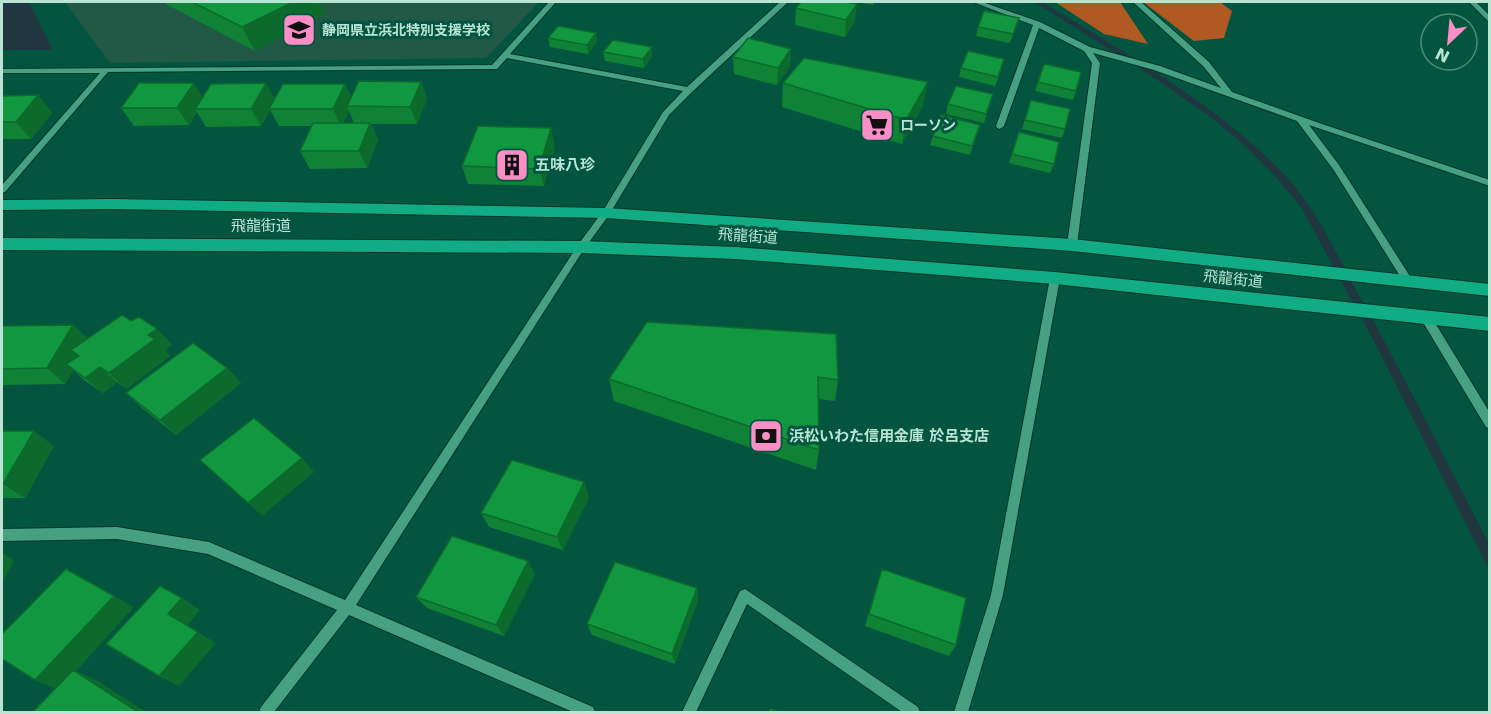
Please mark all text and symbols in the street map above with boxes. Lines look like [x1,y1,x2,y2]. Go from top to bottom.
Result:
school or university icon: 静岡県立浜北特別支援学校 [281,12,317,48]
north arrow [1419,12,1479,72]
place label: 静岡県立浜北特別支援学校 [322,22,490,38]
text: N [1432,44,1453,67]
supermarket icon: ローソン [859,107,895,143]
place label: ローソン [900,117,956,133]
building icon: 五味八珍 [494,147,530,183]
place label: 五味八珍 [535,156,595,174]
street label: 飛龍街道 [231,217,291,235]
street label: 飛龍街道 [717,225,779,247]
street label: 飛龍街道 [1202,267,1264,291]
bank icon: 浜松いわた信用金庫 於呂支店 [748,418,784,454]
place label: 浜松いわた信用金庫 於呂支店 [789,427,989,445]

